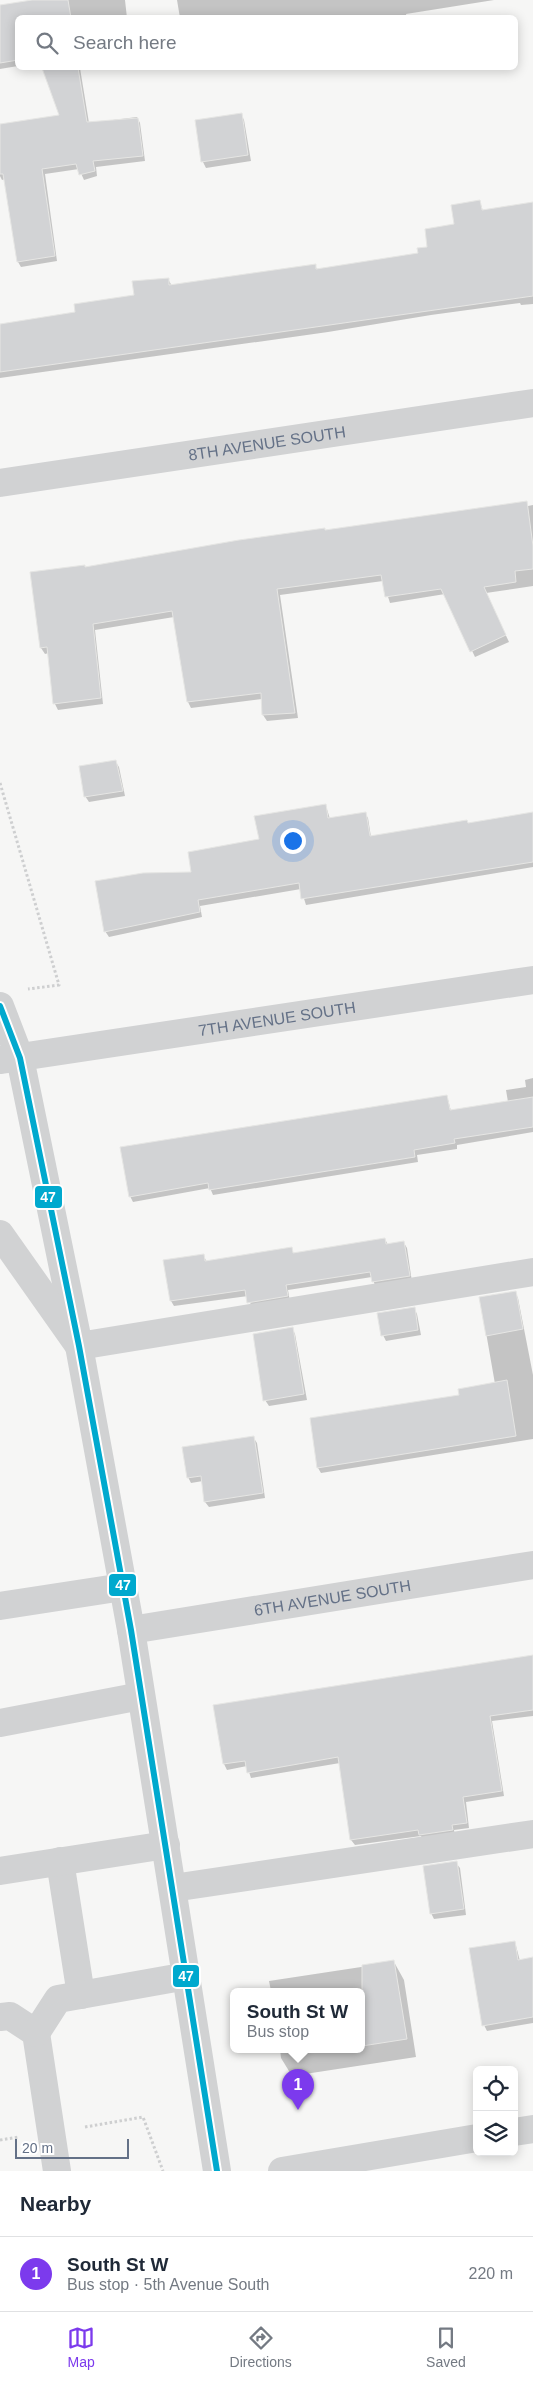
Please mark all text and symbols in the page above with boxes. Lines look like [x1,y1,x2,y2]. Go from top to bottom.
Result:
search box [15,15,518,70]
icon: search [33,29,61,57]
text: Search here [73,32,177,53]
street label: 8TH AVENUE SOUTH [187,423,347,464]
your location [280,828,306,854]
street label: 7TH AVENUE SOUTH [197,999,357,1039]
line badge: 47 [34,1185,63,1209]
text: 47 [40,1189,56,1205]
line badge: 47 [108,1573,137,1597]
text: 47 [115,1577,131,1593]
street label: 6TH AVENUE SOUTH [253,1577,412,1619]
line badge: 47 [172,1964,200,1988]
text: 47 [178,1968,194,1984]
popup [230,1988,365,2053]
text: South St W [247,2001,348,2022]
text: Bus stop [247,2023,309,2040]
map controls [473,2066,518,2156]
button: locate [473,2066,518,2111]
pin: 1 [282,2069,314,2110]
button: layers [473,2111,518,2156]
scale bar [15,2136,129,2159]
text: 20 m [22,2140,53,2156]
text: Nearby [20,2192,91,2215]
text: South St W [67,2254,168,2275]
text: 1 [32,2265,40,2282]
text: 220 m [469,2265,513,2282]
text: Bus stop · 5th Avenue South [67,2276,270,2293]
tab: Map [67,2324,95,2370]
tab: Directions [230,2324,292,2370]
tab: Saved [426,2324,466,2370]

